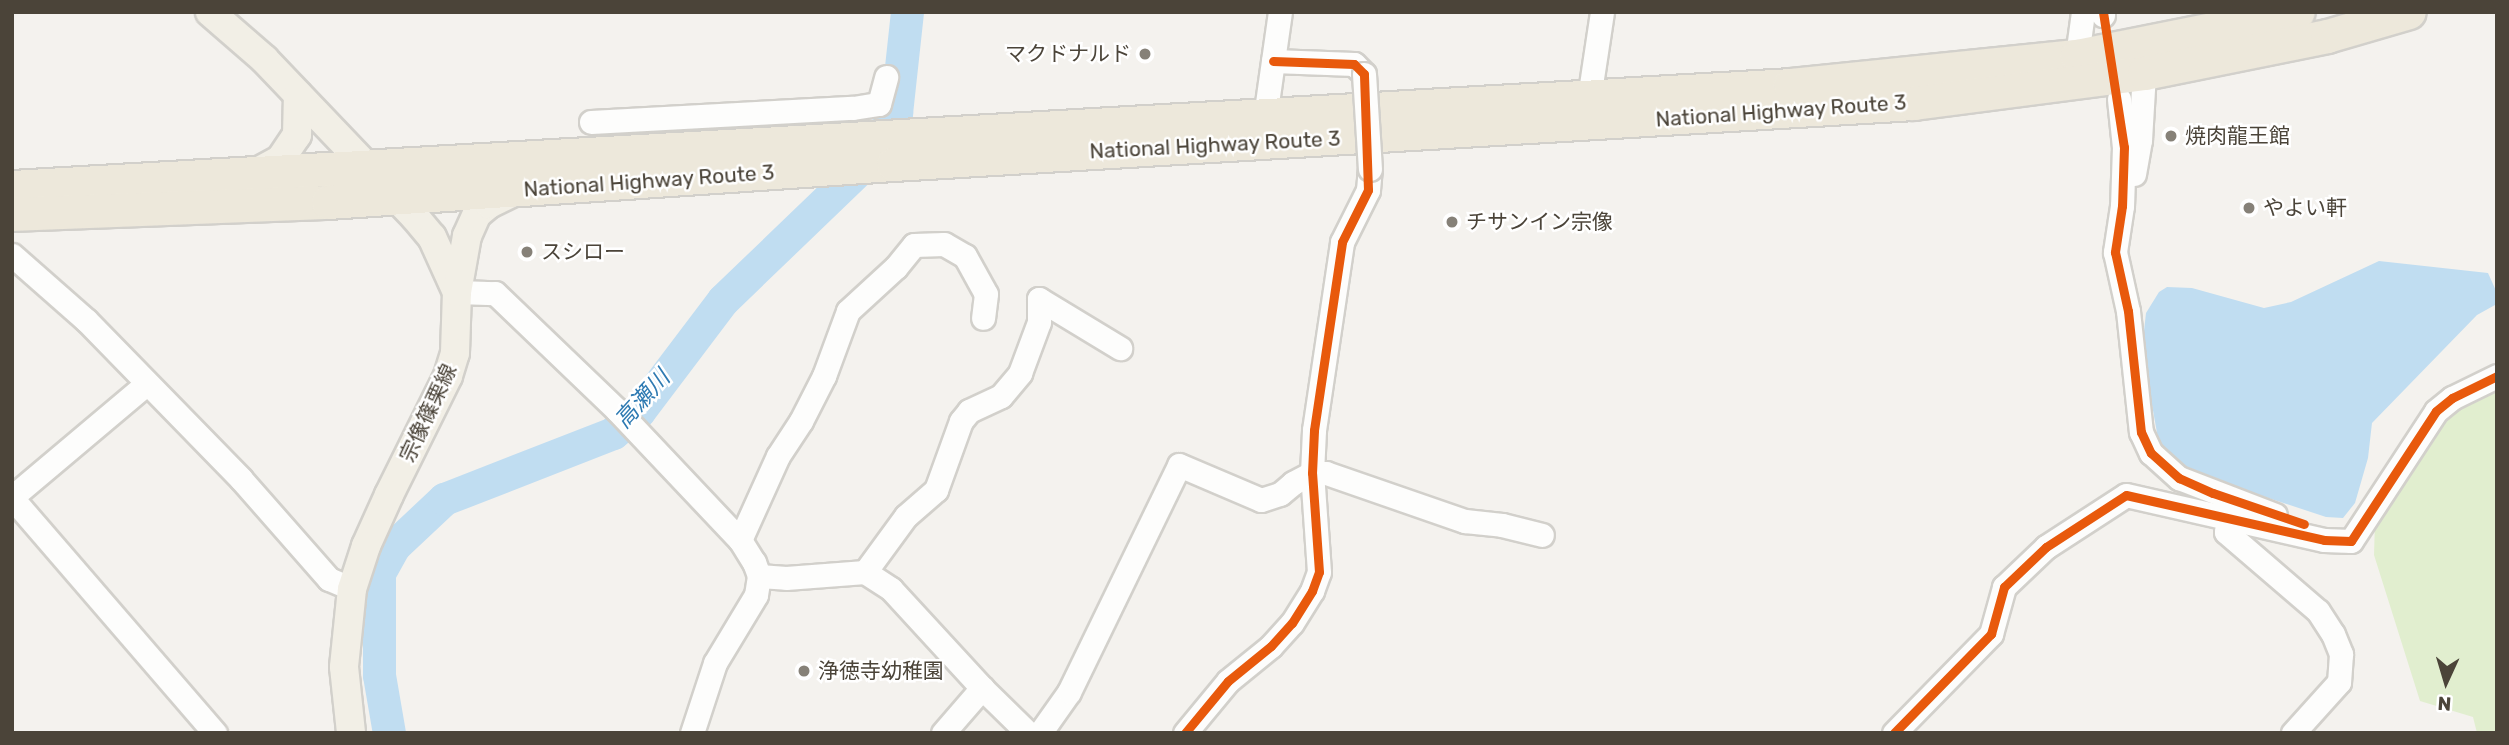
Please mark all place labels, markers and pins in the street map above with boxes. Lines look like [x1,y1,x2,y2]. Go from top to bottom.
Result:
place label: マクドナルド [1005,41,1131,67]
marker: マクドナルド [1137,46,1153,62]
place label: 焼肉龍王館 [2185,123,2290,149]
marker: 焼肉龍王館 [2163,128,2179,144]
place label: やよい軒 [2263,195,2347,221]
marker: やよい軒 [2241,200,2257,216]
place label: チサンイン宗像 [1466,209,1613,235]
marker: チサンイン宗像 [1444,214,1460,230]
place label: スシロー [541,239,625,265]
marker: スシロー [519,244,535,260]
place label: 浄徳寺幼稚園 [818,658,944,684]
marker: 浄徳寺幼稚園 [796,663,812,679]

